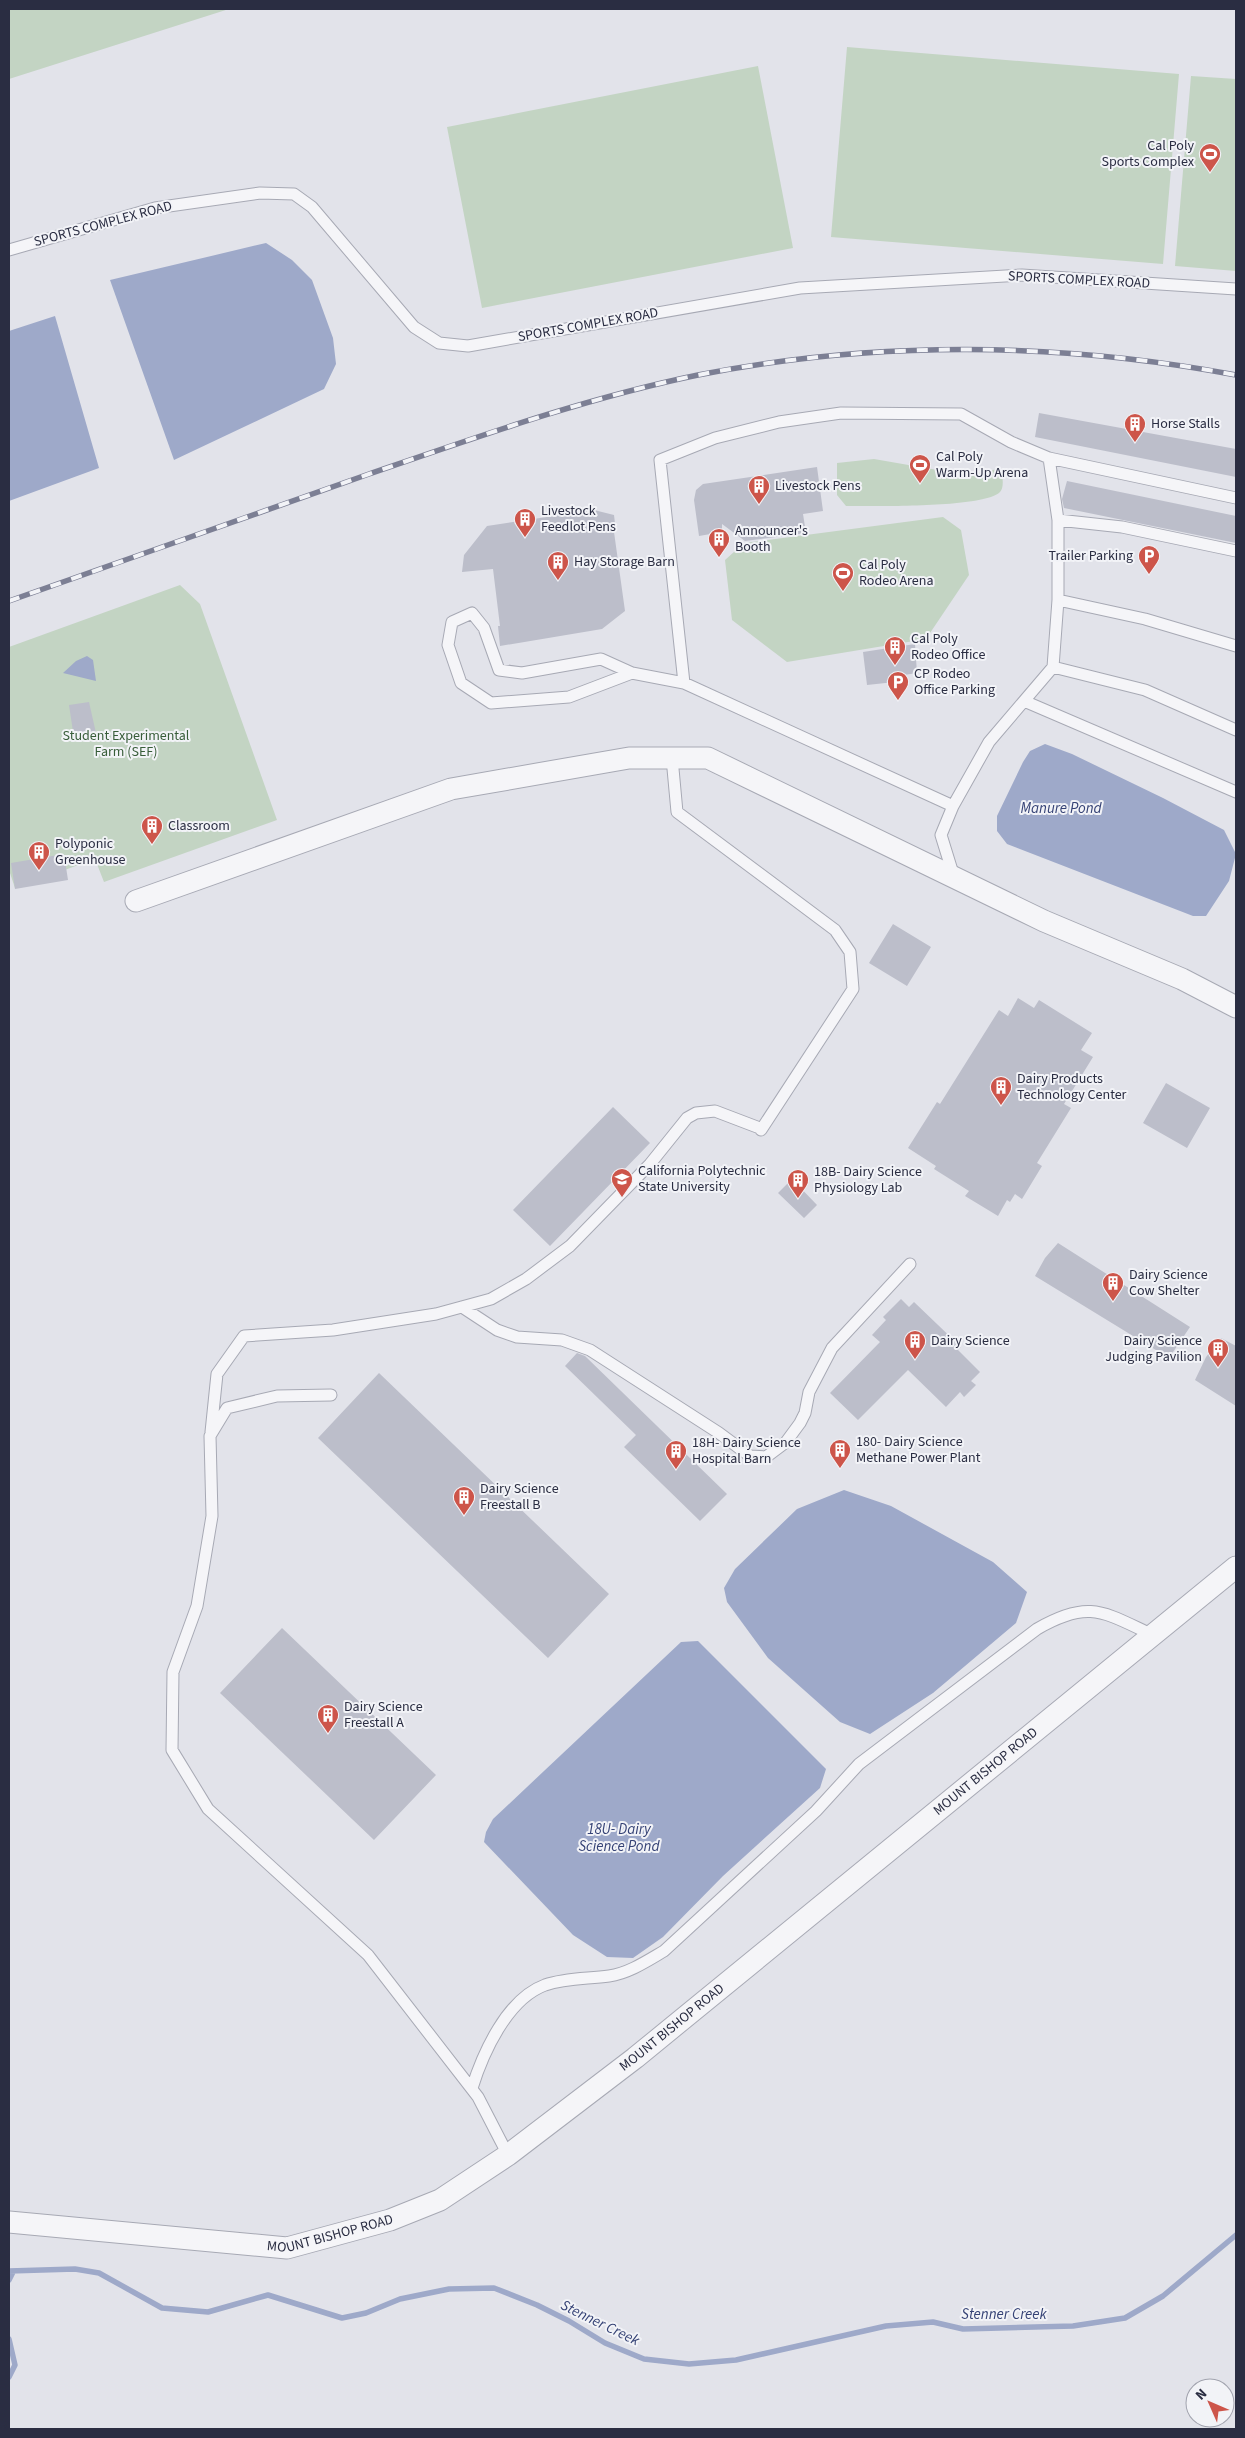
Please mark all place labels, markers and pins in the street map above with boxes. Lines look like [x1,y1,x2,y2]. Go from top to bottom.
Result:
place label: Cal Poly Sports Complex [1101,136,1195,172]
sports icon: Cal Poly Sports Complex [1198,142,1222,173]
building icon: Horse Stalls [1123,412,1147,443]
place label: Horse Stalls [1151,414,1220,434]
place label: Cal Poly Warm-Up Arena [936,447,1028,483]
sports icon: Cal Poly Warm-Up Arena [908,453,932,484]
building icon: Livestock Pens [747,474,771,505]
place label: Livestock Pens [775,476,861,496]
place label: Livestock Feedlot Pens [541,501,616,537]
building icon: Livestock Feedlot Pens [513,507,537,538]
place label: Announcer's Booth [735,521,808,557]
building icon: Announcer's Booth [707,527,731,558]
parking icon: Trailer Parking [1137,544,1161,575]
place label: Trailer Parking [1049,546,1133,566]
building icon: Hay Storage Barn [546,550,570,581]
place label: Hay Storage Barn [574,552,675,572]
place label: Cal Poly Rodeo Arena [859,555,934,591]
sports icon: Cal Poly Rodeo Arena [831,561,855,592]
place label: Cal Poly Rodeo Office [911,629,985,665]
building icon: Cal Poly Rodeo Office [883,635,907,666]
place label: CP Rodeo Office Parking [914,664,995,700]
parking icon: CP Rodeo Office Parking [886,670,910,701]
building icon: Classroom [140,814,164,845]
place label: Classroom [168,816,230,836]
place label: Polyponic Greenhouse [55,834,126,870]
building icon: Polyponic Greenhouse [27,840,51,871]
place label: Dairy Products Technology Center [1017,1069,1127,1105]
building icon: Dairy Products Technology Center [989,1075,1013,1106]
place label: California Polytechnic State University [638,1161,766,1197]
place label: 18B- Dairy Science Physiology Lab [814,1162,922,1198]
school or university icon: California Polytechnic State University [610,1167,634,1198]
building icon: 18B- Dairy Science Physiology Lab [786,1168,810,1199]
place label: Dairy Science Cow Shelter [1129,1265,1208,1301]
building icon: Dairy Science Cow Shelter [1101,1271,1125,1302]
building icon: Dairy Science [903,1329,927,1360]
place label: Dairy Science [931,1331,1010,1351]
place label: Dairy Science Judging Pavilion [1105,1331,1202,1367]
building icon: Dairy Science Judging Pavilion [1206,1337,1230,1368]
place label: 180- Dairy Science Methane Power Plant [856,1432,981,1468]
place label: 18H- Dairy Science Hospital Barn [692,1433,801,1469]
building icon: 180- Dairy Science Methane Power Plant [828,1438,852,1469]
building icon: 18H- Dairy Science Hospital Barn [664,1439,688,1470]
place label: Dairy Science Freestall B [480,1479,559,1515]
building icon: Dairy Science Freestall B [452,1485,476,1516]
place label: Dairy Science Freestall A [344,1697,423,1733]
building icon: Dairy Science Freestall A [316,1703,340,1734]

